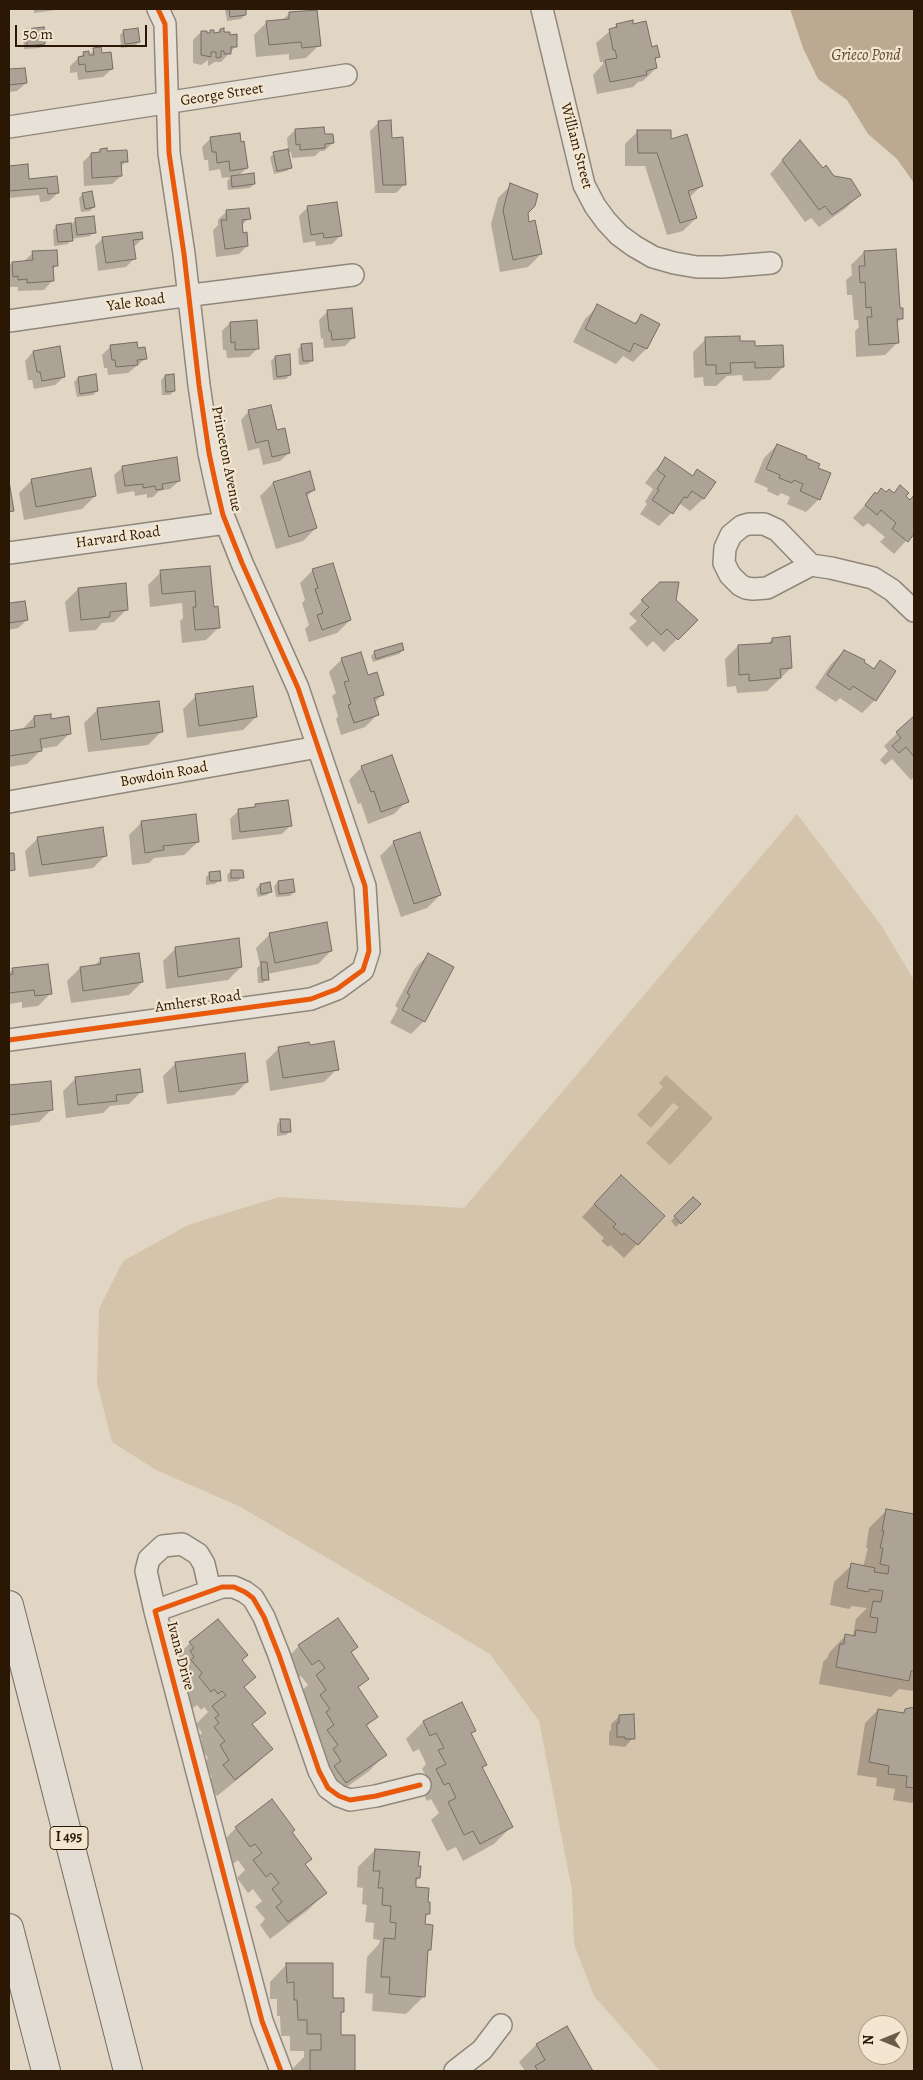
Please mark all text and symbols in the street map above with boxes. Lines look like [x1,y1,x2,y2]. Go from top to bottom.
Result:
scale bar [18,15,150,47]
text: 50 m [23,24,53,44]
water label: Grieco Pond [831,46,901,66]
street label: George Street [179,80,265,110]
street label: William Street [556,101,596,191]
street label: Yale Road [106,290,166,316]
street label: Princeton Avenue [207,405,245,513]
street label: Harvard Road [75,523,161,553]
street label: Bowdoin Road [119,758,209,792]
street label: Amherst Road [154,987,242,1017]
street label: Ivana Drive [162,1620,198,1692]
road number: I 495 [50,1826,88,1850]
north arrow [858,2015,908,2065]
text: N [859,2035,878,2045]

